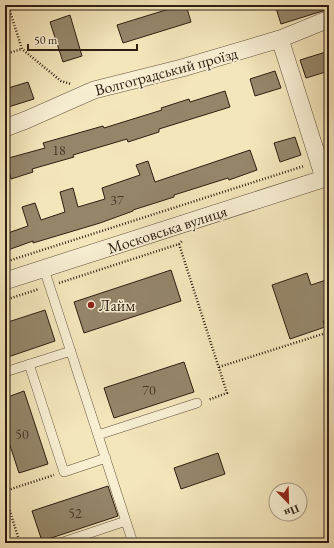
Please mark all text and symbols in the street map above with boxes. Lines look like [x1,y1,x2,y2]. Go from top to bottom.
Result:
scale bar [28,26,137,52]
text: 50 m [34,32,58,48]
street label: Волгоградський проїзд [92,42,241,101]
house number: 18 [52,141,66,159]
house number: 37 [110,191,124,209]
street label: Московська вулиця [105,200,230,259]
place label: Лайм [99,295,135,316]
marker: Лайм [86,300,96,310]
house number: 70 [142,381,156,399]
house number: 50 [15,425,29,443]
north arrow [268,482,308,522]
text: Пн [282,502,302,521]
house number: 52 [68,504,82,522]

